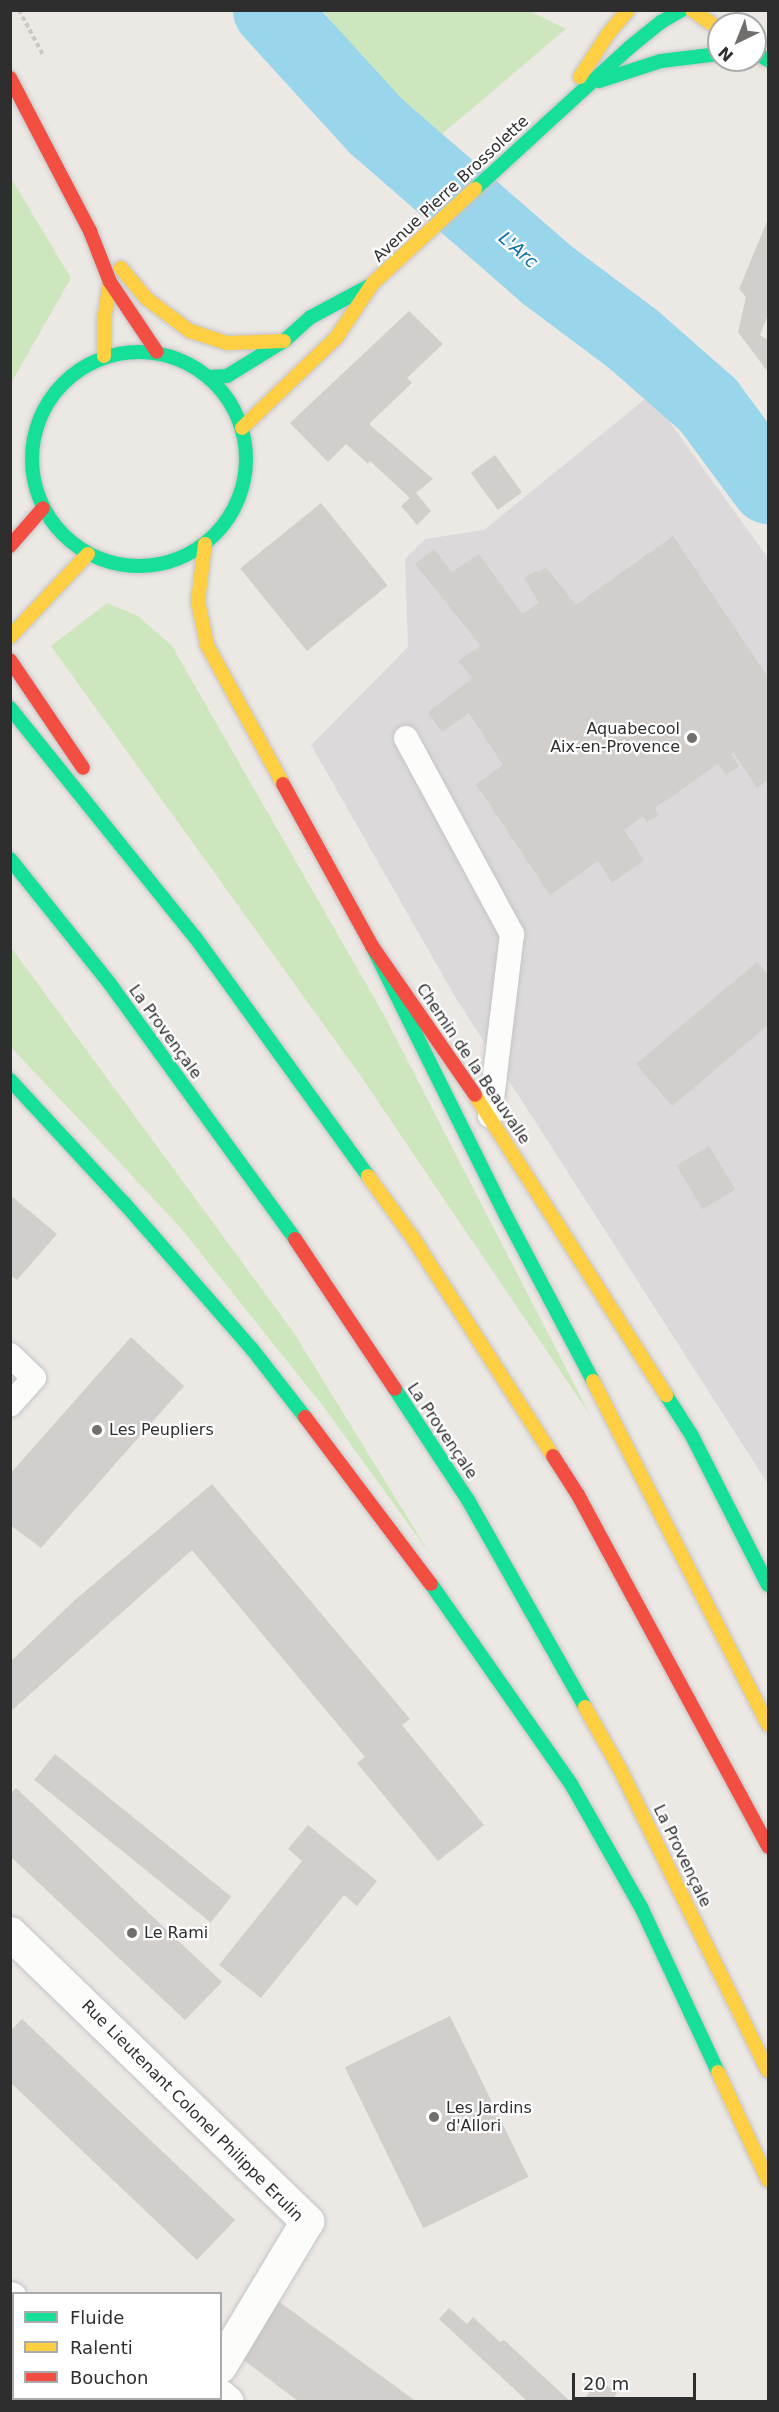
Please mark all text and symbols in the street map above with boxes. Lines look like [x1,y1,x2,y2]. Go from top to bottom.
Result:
north arrow [707,12,767,72]
text: N [714,43,737,66]
street label: Avenue Pierre Brossolette [369,112,533,266]
water label: L'Arc [494,227,542,273]
place label: Aquabecool Aix-en-Provence [550,719,680,757]
marker: Aquabecool Aix-en-Provence [685,731,699,745]
street label: Chemin de la Beauvalle [412,980,534,1148]
street label: La Provençale [124,981,206,1083]
street label: La Provençale [403,1379,481,1483]
place label: Les Peupliers [109,1420,214,1440]
marker: Les Peupliers [90,1423,104,1437]
street label: La Provençale [649,1802,715,1910]
place label: Le Rami [144,1923,208,1943]
marker: Le Rami [125,1926,139,1940]
street label: Rue Lieutenant Colonel Philippe Erulin [77,1996,307,2226]
place label: Les Jardins d'Allori [446,2098,532,2136]
marker: Les Jardins d'Allori [427,2110,441,2124]
legend [12,2292,222,2400]
text: Fluide [70,2307,124,2328]
text: Ralenti [70,2337,133,2358]
scale bar [575,2361,700,2399]
text: Bouchon [70,2367,149,2388]
text: 20 m [583,2373,629,2394]

